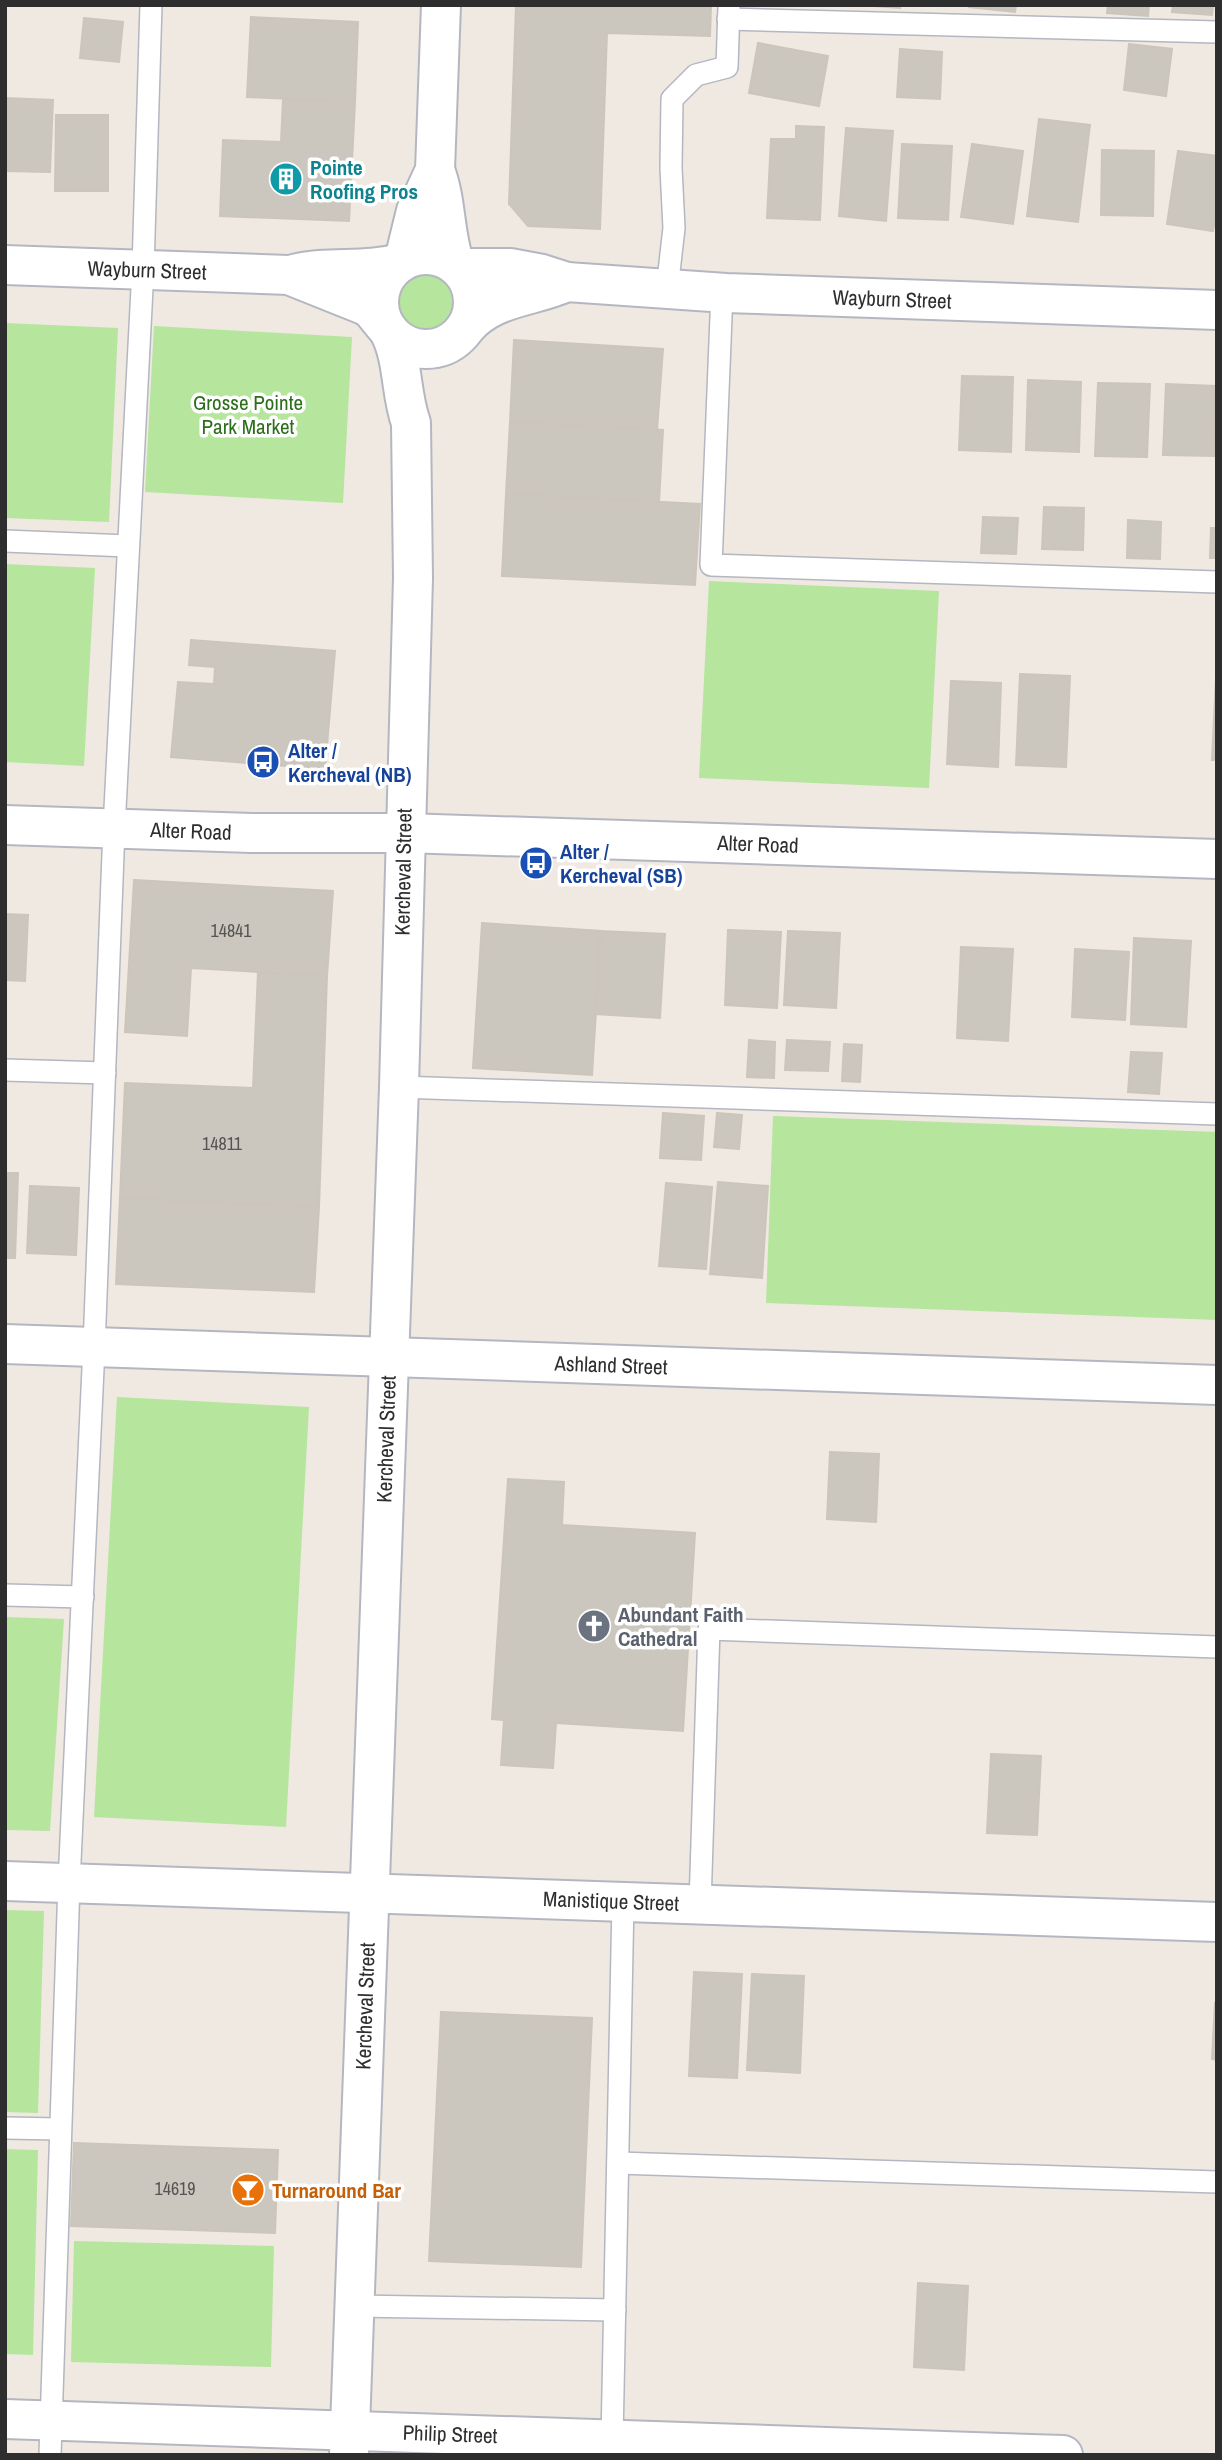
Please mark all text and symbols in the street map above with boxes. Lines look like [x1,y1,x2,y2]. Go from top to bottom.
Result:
place label: Pointe Roofing Pros [310,153,418,206]
building icon: Pointe Roofing Pros [267,160,305,198]
street label: Wayburn Street [87,253,207,287]
street label: Wayburn Street [832,282,952,316]
park label: Grosse Pointe Park Market [193,388,303,441]
place label: Alter / Kercheval (NB) [288,736,412,789]
bus stop icon: Alter / Kercheval (NB) [244,743,282,781]
street label: Kercheval Street [387,808,419,936]
street label: Alter Road [149,815,232,847]
street label: Alter Road [716,828,799,860]
place label: Alter / Kercheval (SB) [560,837,683,890]
bus stop icon: Alter / Kercheval (SB) [517,844,555,882]
house number: 14841 [210,918,252,943]
house number: 14811 [202,1131,243,1156]
street label: Ashland Street [553,1349,668,1381]
street label: Kercheval Street [369,1375,403,1503]
place label: Abundant Faith Cathedral [618,1600,743,1653]
church icon: Abundant Faith Cathedral [575,1607,613,1645]
street label: Manistique Street [543,1884,680,1918]
street label: Kercheval Street [348,1942,382,2070]
bar icon: Turnaround Bar [229,2171,267,2209]
house number: 14619 [154,2176,196,2201]
place label: Turnaround Bar [272,2176,401,2205]
street label: Philip Street [402,2418,498,2450]

